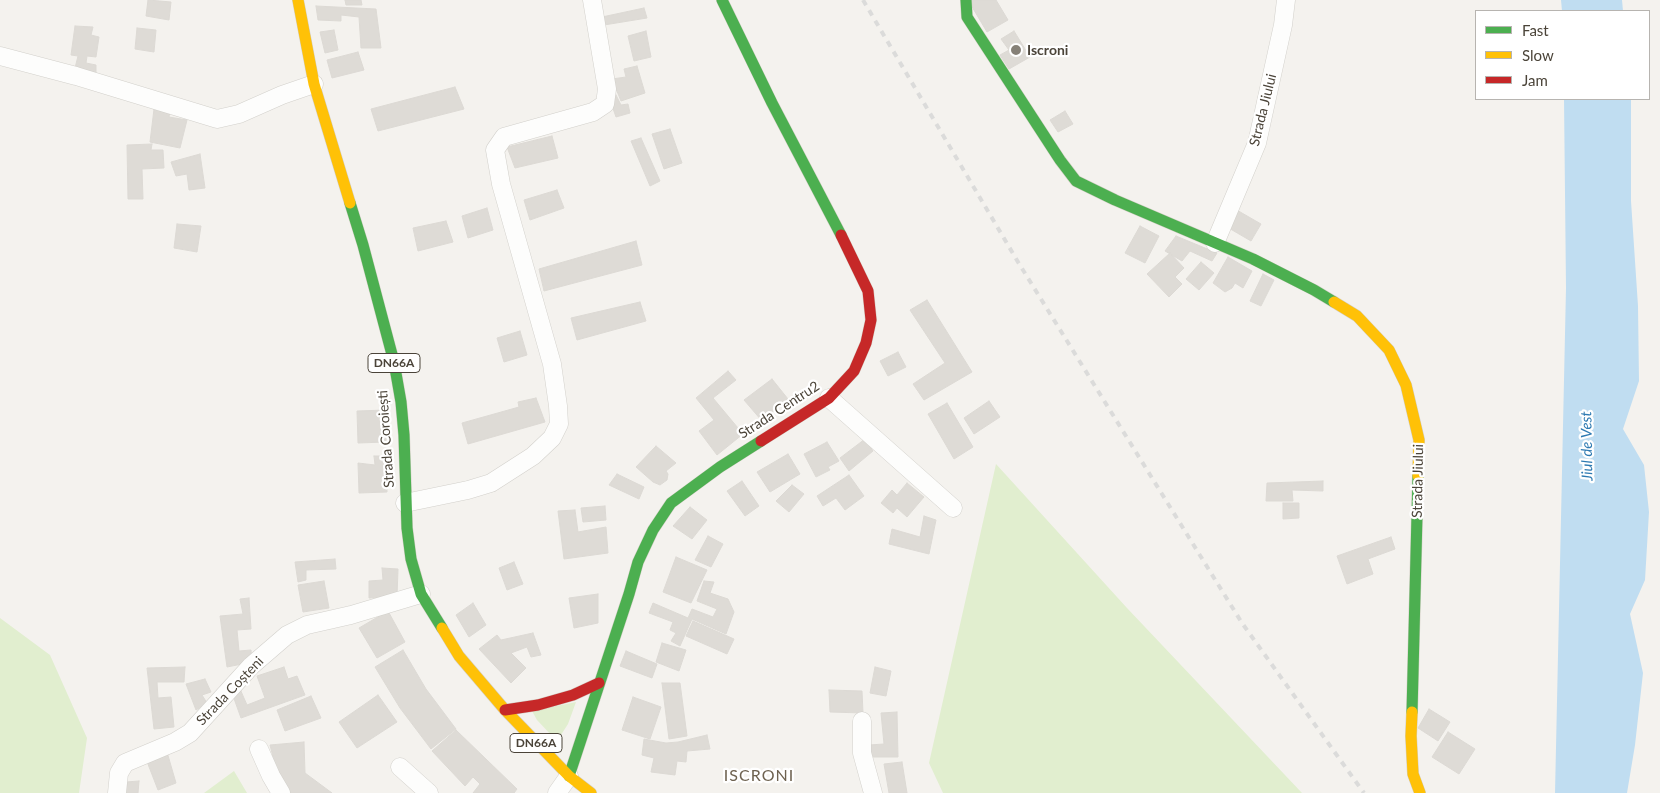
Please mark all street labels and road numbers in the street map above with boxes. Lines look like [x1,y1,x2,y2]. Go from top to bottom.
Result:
street label: Strada Jiului [1246,72,1280,148]
road number: DN66A [368,353,420,372]
street label: Strada Centru2 [735,378,823,442]
street label: Strada Coroiești [374,390,398,488]
street label: Strada Jiului [1409,444,1427,518]
street label: Strada Coșteni [193,653,267,729]
road number: DN66A [510,734,562,752]

